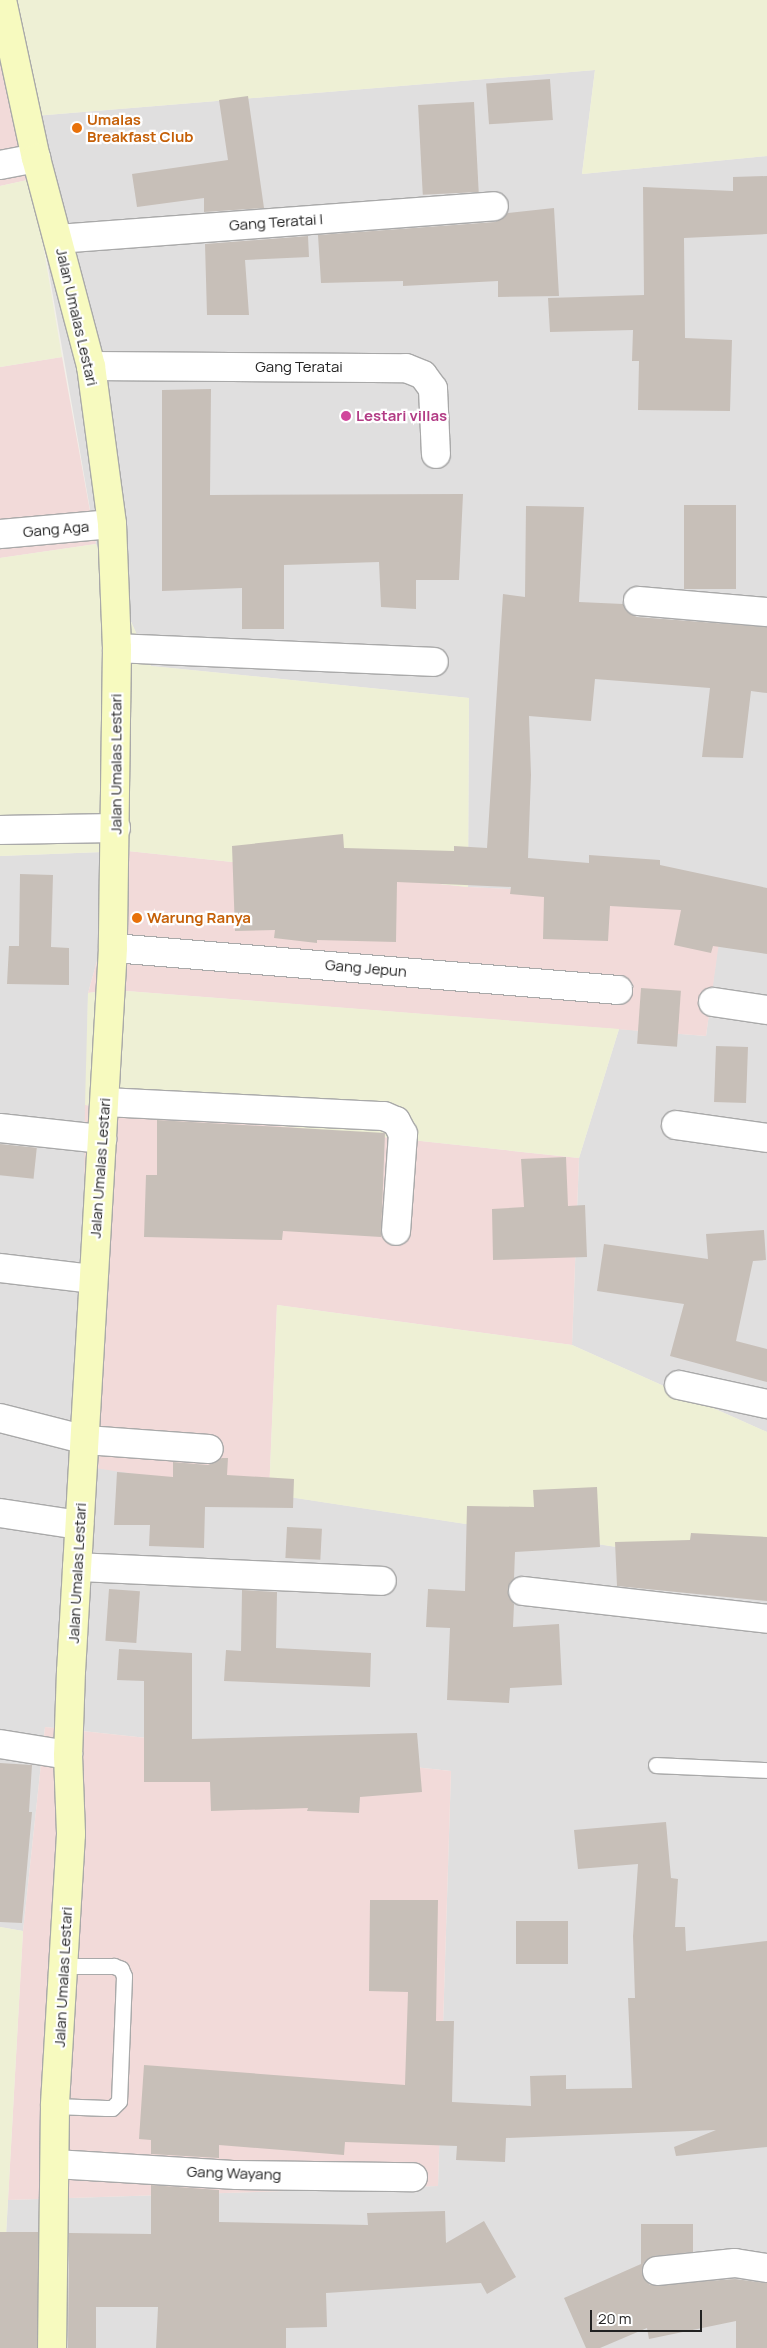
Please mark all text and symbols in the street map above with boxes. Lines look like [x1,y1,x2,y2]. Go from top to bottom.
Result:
place label: Umalas Breakfast Club [87,110,193,145]
marker: Umalas Breakfast Club [71,122,83,134]
street label: Gang Teratai I [228,210,324,234]
street label: Jalan Umalas Lestari [52,246,102,388]
street label: Gang Teratai [255,358,343,376]
place label: Lestari villas [356,407,447,425]
marker: Lestari villas [340,410,352,422]
street label: Gang Aga [22,517,90,541]
street label: Jalan Umalas Lestari [107,694,125,834]
place label: Warung Ranya [147,909,251,927]
marker: Warung Ranya [131,912,143,924]
street label: Gang Jepun [324,955,408,981]
street label: Jalan Umalas Lestari [86,1097,114,1239]
street label: Jalan Umalas Lestari [64,1502,90,1644]
street label: Jalan Umalas Lestari [50,1906,76,2048]
street label: Gang Wayang [186,2162,282,2184]
scale bar [592,2300,704,2332]
text: 20 m [598,2308,631,2329]

